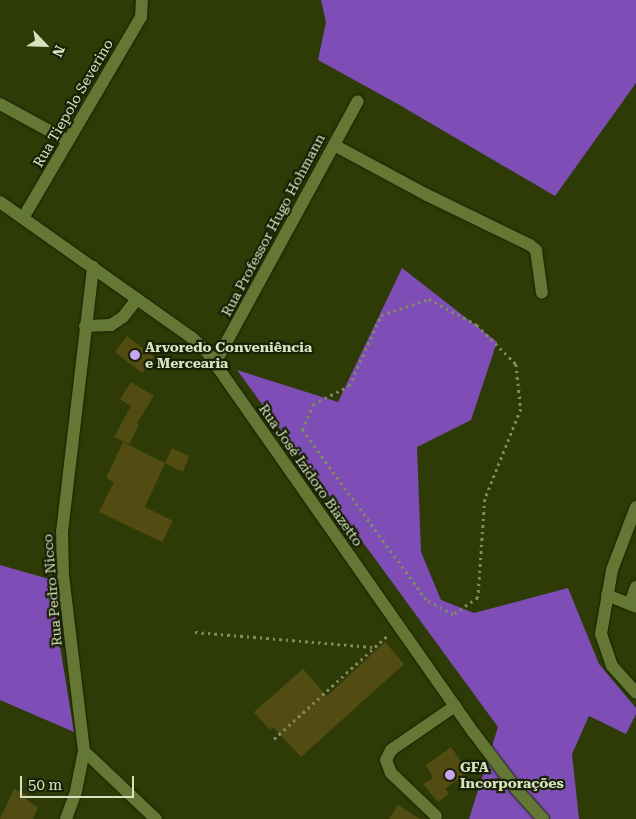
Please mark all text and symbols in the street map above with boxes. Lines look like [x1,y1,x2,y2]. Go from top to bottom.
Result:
north arrow [20,20,70,70]
street label: Rua Tiepolo Severino [30,36,116,170]
text: N [49,43,68,59]
street label: Rua Professor Hugo Hohmann [218,131,328,319]
place label: Arvoredo Conveniência e Mercearia [145,339,312,372]
marker: Arvoredo Conveniência e Mercearia [129,349,141,361]
street label: Rua José Izidoro Biazetto [255,401,367,549]
street label: Rua Pedro Nicco [39,533,65,647]
place label: GFA Incorporações [460,759,564,792]
scale bar [22,766,136,798]
marker: GFA Incorporações [444,769,456,781]
text: 50 m [28,776,62,794]

